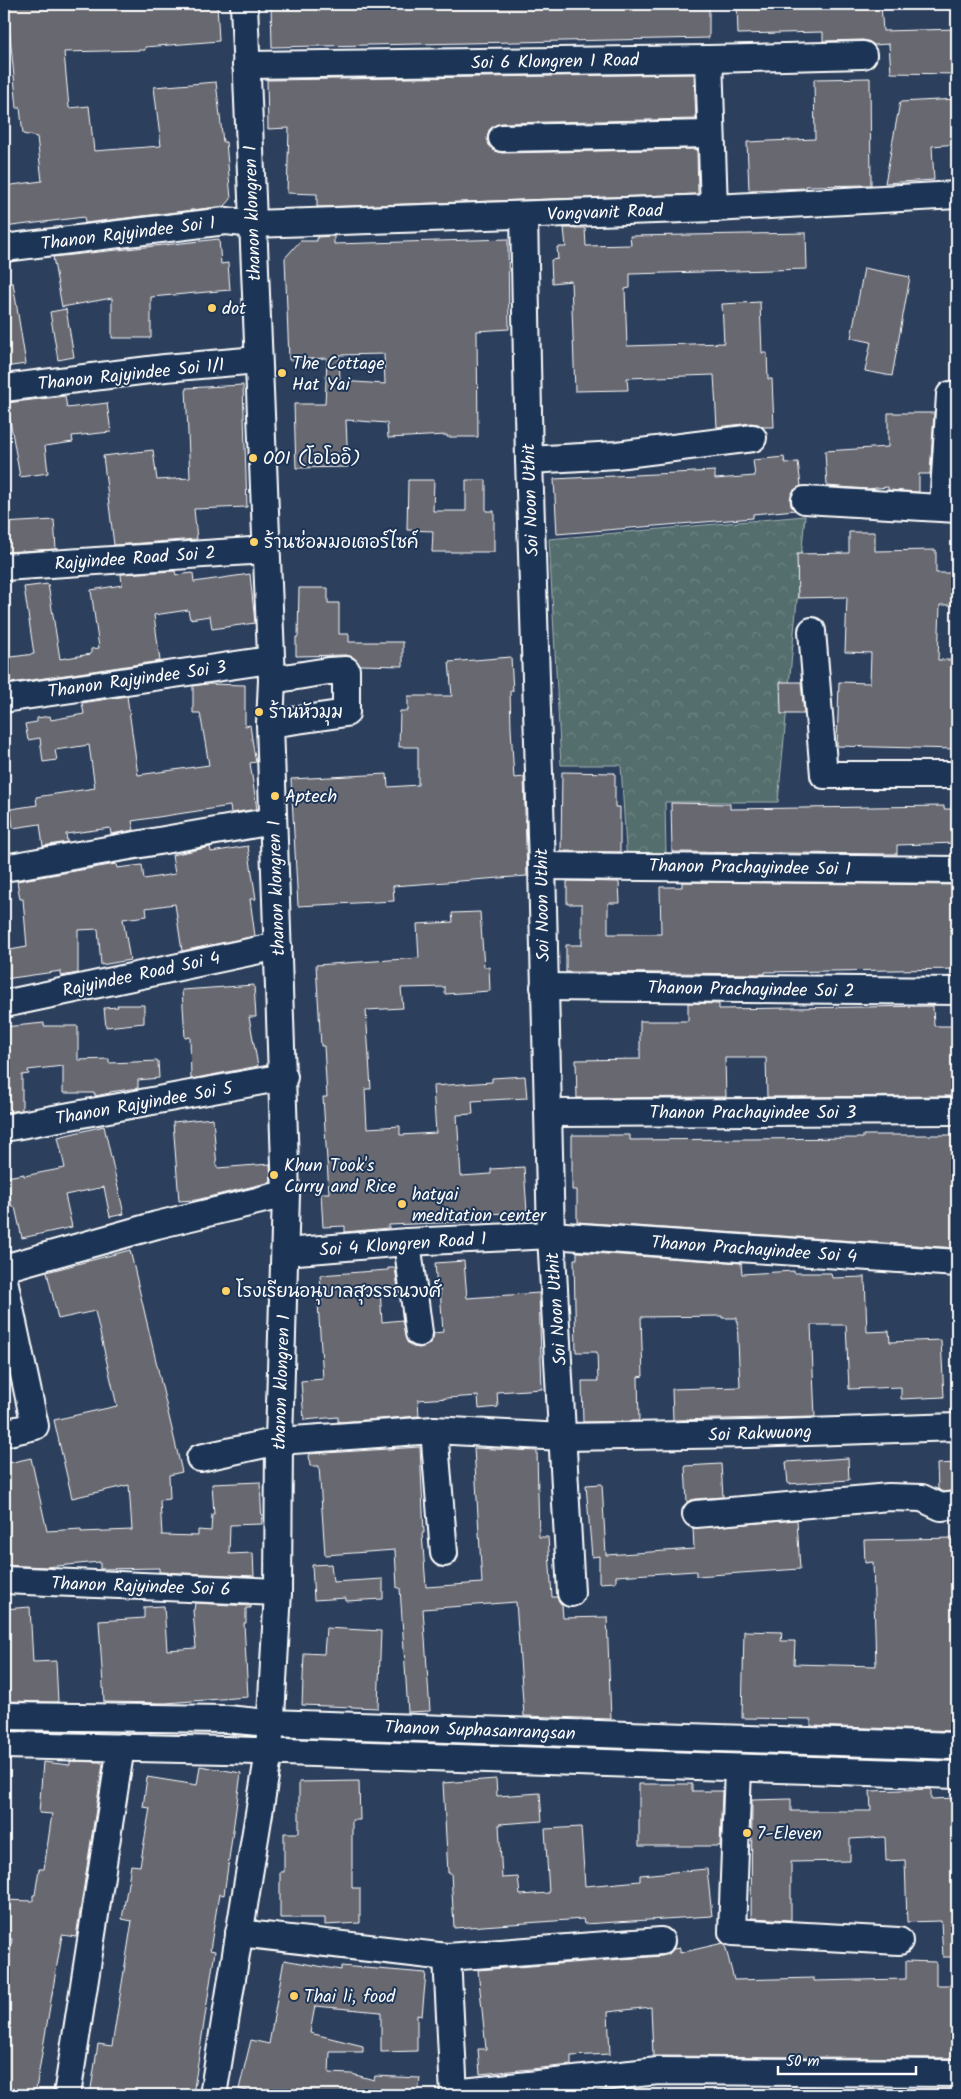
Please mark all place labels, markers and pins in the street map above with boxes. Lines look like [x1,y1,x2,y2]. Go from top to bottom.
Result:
place label: dot [222,295,247,324]
marker: dot [206,302,218,314]
place label: The Cottage Hat Yai [292,350,385,400]
marker: The Cottage Hat Yai [276,367,288,379]
place label: OOI (โอโออิ) [263,445,361,474]
marker: OOI (โอโออิ) [247,452,259,464]
place label: ร้านซ่อมมอเตอร์ไซค์ [264,529,419,558]
marker: ร้านซ่อมมอเตอร์ไซค์ [248,536,260,548]
place label: ร้านหัวมุม [269,699,343,728]
marker: ร้านหัวมุม [253,706,265,718]
place label: Aptech [285,783,337,812]
marker: Aptech [269,790,281,802]
place label: Khun Took's Curry and Rice [284,1152,396,1202]
marker: Khun Took's Curry and Rice [268,1169,280,1181]
place label: hatyai meditation center [412,1181,547,1231]
marker: hatyai meditation center [396,1198,408,1210]
place label: โรงเรียนอนุบาลสุวรรณวงศ์ [236,1278,443,1307]
marker: โรงเรียนอนุบาลสุวรรณวงศ์ [220,1285,232,1297]
place label: 7-Eleven [757,1820,822,1849]
marker: 7-Eleven [741,1827,753,1839]
place label: Thai li, food [304,1983,396,2012]
marker: Thai li, food [288,1990,300,2002]

